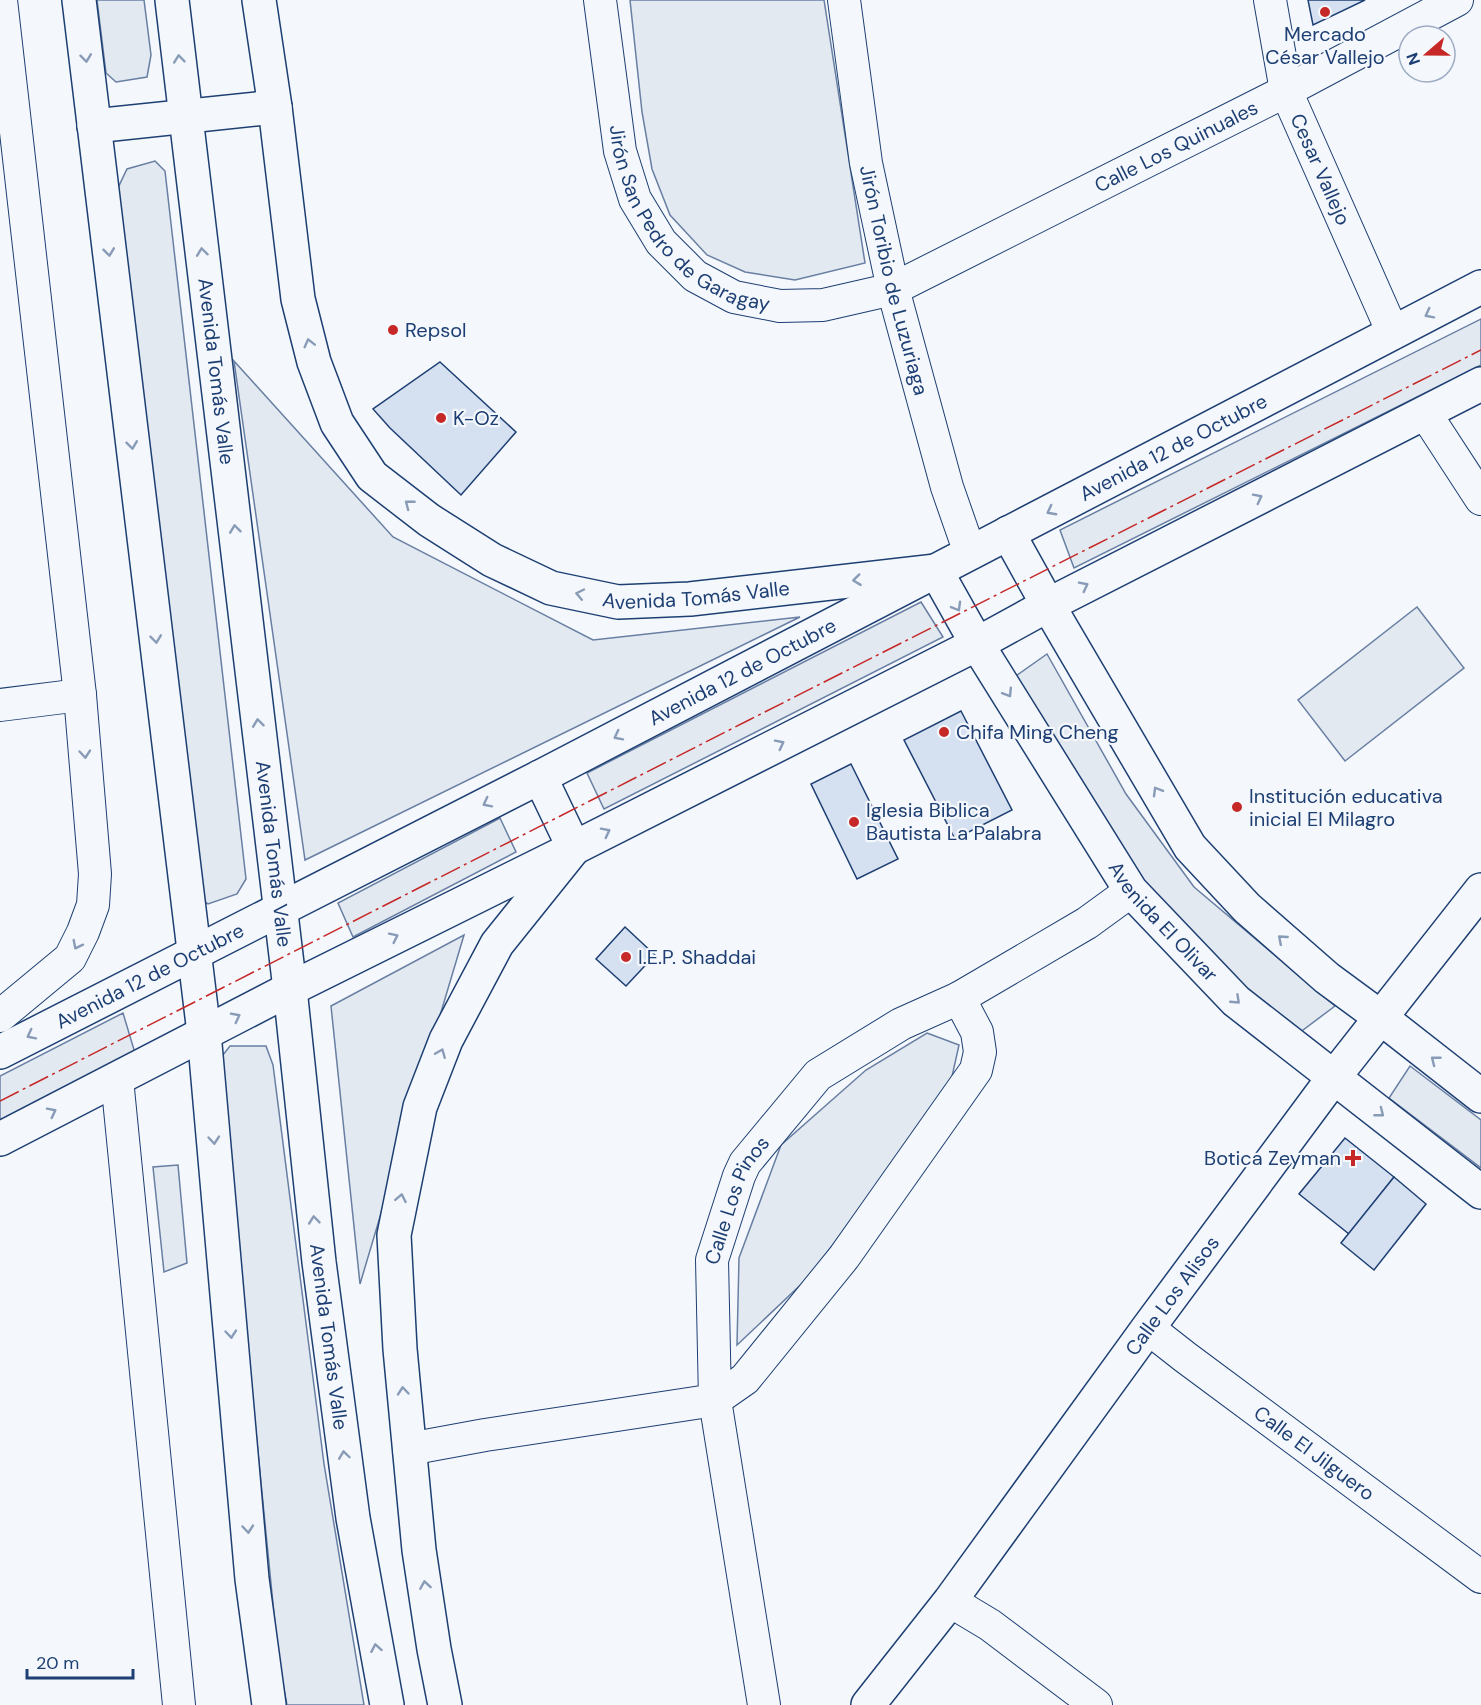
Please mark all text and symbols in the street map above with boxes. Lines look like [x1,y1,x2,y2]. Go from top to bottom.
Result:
marker: Mercado César Vallejo [1318,5,1332,19]
place label: Mercado César Vallejo [1265,21,1385,70]
north arrow [1397,24,1457,84]
text: N [1402,50,1425,68]
one-way arrow [79,54,92,63]
one-way arrow [173,54,186,63]
street label: Calle Los Quinuales [1090,94,1262,198]
street label: Cesar Vallejo [1285,109,1357,229]
street label: Jirón San Pedro de Garagay [604,123,772,317]
street label: Jirón Toribio de Luzuriaga [854,163,934,398]
one-way arrow [102,247,115,256]
one-way arrow [196,248,208,257]
street label: Avenida Tomás Valle [192,277,240,466]
one-way arrow [1425,307,1435,318]
place label: Repsol [405,317,467,343]
marker: Repsol [386,323,400,337]
one-way arrow [304,338,317,348]
street label: Avenida 12 de Octubre [1075,388,1272,507]
place label: K-Oz [453,405,499,431]
marker: K-Oz [434,411,448,425]
one-way arrow [126,441,138,450]
one-way arrow [1252,494,1263,505]
one-way arrow [404,501,415,512]
one-way arrow [1047,504,1058,515]
one-way arrow [229,525,242,534]
one-way arrow [852,573,861,586]
street label: Avenida Tomás Valle [600,575,791,615]
one-way arrow [1078,582,1089,594]
one-way arrow [575,588,585,601]
one-way arrow [949,601,961,611]
street label: Avenida 12 de Octubre [644,612,840,731]
one-way arrow [149,634,162,643]
one-way arrow [1001,687,1013,697]
one-way arrow [252,719,265,728]
place label: Chifa Ming Cheng [956,719,1119,745]
marker: Chifa Ming Cheng [937,725,951,739]
one-way arrow [613,729,624,741]
one-way arrow [774,739,785,751]
one-way arrow [78,749,91,758]
street label: Avenida Tomás Valle [250,759,298,949]
place label: Institución educativa inicial El Milagro [1249,783,1443,832]
one-way arrow [1153,787,1165,798]
one-way arrow [483,796,494,807]
place label: Iglesia Biblica Bautista La Palabra [866,797,1042,846]
marker: Institución educativa inicial El Milagro [1230,800,1244,814]
marker: Iglesia Biblica Bautista La Palabra [847,815,861,829]
one-way arrow [600,828,610,839]
street label: Avenida El Olivar [1103,856,1224,987]
street label: Avenida 12 de Octubre [51,917,248,1035]
one-way arrow [388,933,399,945]
one-way arrow [1278,935,1289,946]
one-way arrow [73,939,84,949]
place label: I.E.P. Shaddai [638,944,756,970]
marker: I.E.P. Shaddai [619,950,633,964]
one-way arrow [1229,993,1239,1004]
one-way arrow [229,1013,240,1024]
one-way arrow [27,1028,38,1040]
one-way arrow [434,1048,446,1059]
one-way arrow [1431,1057,1442,1068]
one-way arrow [1373,1106,1384,1117]
one-way arrow [46,1108,57,1120]
street label: Calle Los Pinos [698,1130,775,1268]
one-way arrow [207,1136,220,1145]
place label: Botica Zeyman [1204,1145,1341,1171]
marker: Botica Zeyman [1346,1151,1360,1165]
one-way arrow [394,1193,407,1203]
one-way arrow [308,1215,321,1225]
street label: Calle Los Alisos [1119,1231,1225,1361]
street label: Avenida Tomás Valle [304,1242,354,1431]
one-way arrow [224,1330,237,1339]
one-way arrow [397,1387,410,1396]
street label: Calle El Jilguero [1249,1400,1380,1506]
one-way arrow [339,1451,351,1460]
one-way arrow [241,1524,254,1533]
one-way arrow [419,1581,431,1590]
scale bar [27,1642,134,1680]
one-way arrow [370,1643,383,1653]
text: 20 m [36,1651,79,1675]

